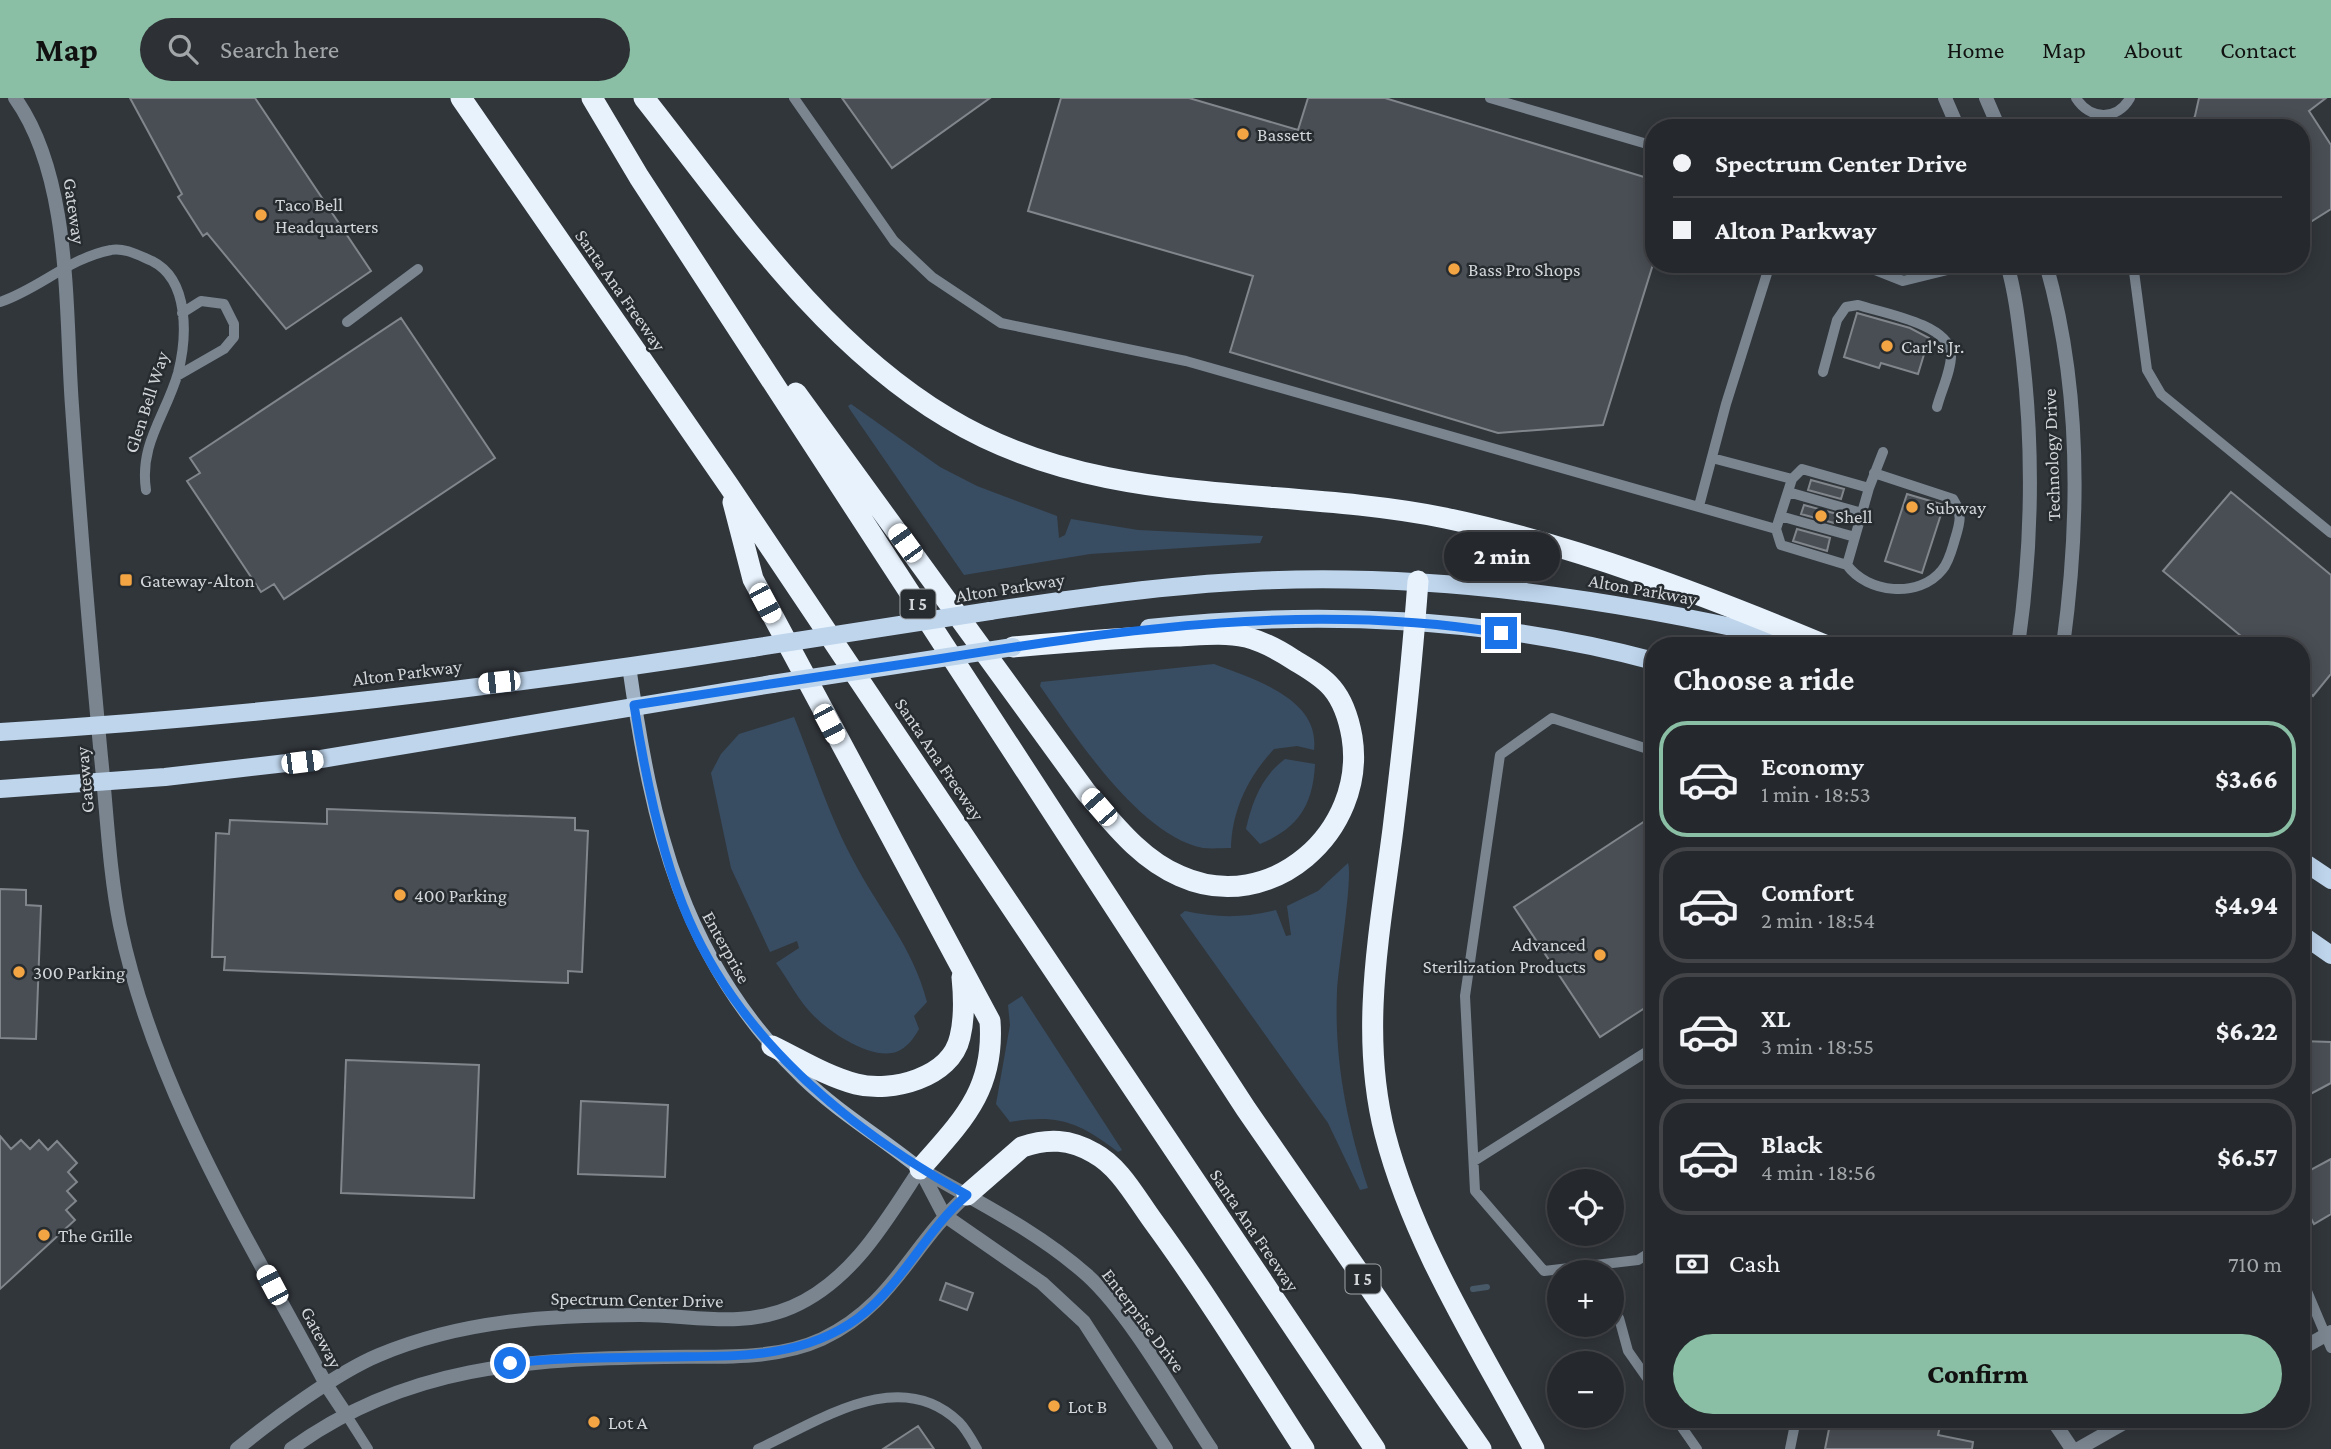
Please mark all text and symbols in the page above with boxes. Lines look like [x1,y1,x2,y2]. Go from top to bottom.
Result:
search box [140,18,630,81]
icon: search [164,30,202,68]
text: Map [35,31,98,68]
text: Search here [220,35,339,64]
text: Home [1947,36,2004,63]
text: Map [2042,36,2086,63]
text: About [2124,36,2182,63]
text: Contact [2220,36,2296,63]
place label: Bassett [1257,124,1313,145]
marker: Bassett [1235,126,1251,142]
text: Spectrum Center Drive [1715,149,1967,178]
street label: Gateway [59,177,90,246]
place label: Taco Bell Headquarters [275,194,379,237]
marker: Taco Bell Headquarters [253,207,269,223]
text: Alton Parkway [1715,216,1876,245]
street label: Santa Ana Freeway [571,226,670,355]
place label: Bass Pro Shops [1468,259,1580,280]
marker: Bass Pro Shops [1446,261,1462,277]
place label: Carl's Jr. [1901,336,1964,357]
marker: Carl's Jr. [1879,338,1895,354]
street label: Glen Bell Way [120,349,173,456]
street label: Technology Drive [2039,388,2064,522]
place label: Subway [1926,497,1986,518]
marker: Subway [1904,499,1920,515]
place label: Shell [1835,506,1872,527]
marker: Shell [1813,508,1829,524]
car [885,520,926,566]
callout: 2 min [1443,532,1559,580]
text: 2 min [1474,543,1530,569]
street label: Alton Parkway [954,568,1066,606]
place label: Gateway-Alton [140,570,255,591]
street label: Alton Parkway [1587,570,1699,609]
marker: Gateway-Alton [118,572,134,588]
car [746,580,785,626]
road number: I 5 [900,590,936,618]
route end [1485,617,1517,649]
street label: Alton Parkway [351,655,463,690]
text: Choose a ride [1673,661,1854,697]
car [478,669,521,695]
street label: Santa Ana Freeway [891,694,989,825]
car [810,701,849,747]
street label: Gateway [71,746,98,814]
icon: car [1677,748,1740,811]
car [280,749,325,775]
text: Economy [1761,752,1864,781]
text: $3.66 [2215,765,2278,794]
text: 1 min · 18:53 [1761,781,1871,807]
car [1078,784,1121,830]
icon: car [1677,874,1740,937]
text: Comfort [1761,878,1854,907]
place label: 400 Parking [414,885,507,906]
marker: 400 Parking [392,887,408,903]
text: $4.94 [2215,891,2278,920]
street label: Enterprise [698,907,755,987]
text: 2 min · 18:54 [1761,907,1875,933]
place label: Advanced Sterilization Products [1423,934,1586,977]
marker: Advanced Sterilization Products [1592,947,1608,963]
place label: 300 Parking [33,962,125,983]
marker: 300 Parking [11,964,27,980]
icon: car [1677,1000,1740,1063]
text: XL [1761,1004,1790,1033]
text: $6.22 [2216,1017,2278,1046]
text: 3 min · 18:55 [1761,1033,1874,1059]
icon: car [1677,1126,1740,1189]
text: Black [1761,1130,1822,1159]
text: $6.57 [2217,1143,2278,1172]
text: 4 min · 18:56 [1761,1159,1876,1185]
street label: Santa Ana Freeway [1206,1165,1304,1296]
map controls [1547,1169,1624,1428]
button: locate [1547,1169,1624,1246]
place label: The Grille [58,1225,133,1246]
marker: The Grille [36,1227,52,1243]
icon: cash [1673,1245,1711,1283]
text: Cash [1729,1249,1780,1278]
text: 710 m [2228,1251,2282,1277]
button: + [1547,1260,1624,1337]
car [253,1262,292,1308]
street label: Enterprise Drive [1098,1264,1189,1376]
road number: I 5 [1346,1264,1380,1294]
street label: Spectrum Center Drive [550,1287,724,1312]
street label: Gateway [297,1303,347,1372]
button: Confirm [1673,1334,2282,1414]
route start [494,1347,526,1379]
button: − [1547,1351,1624,1428]
place label: Lot B [1068,1396,1107,1417]
marker: Lot B [1046,1398,1062,1414]
place label: Lot A [608,1412,648,1433]
marker: Lot A [586,1414,602,1430]

